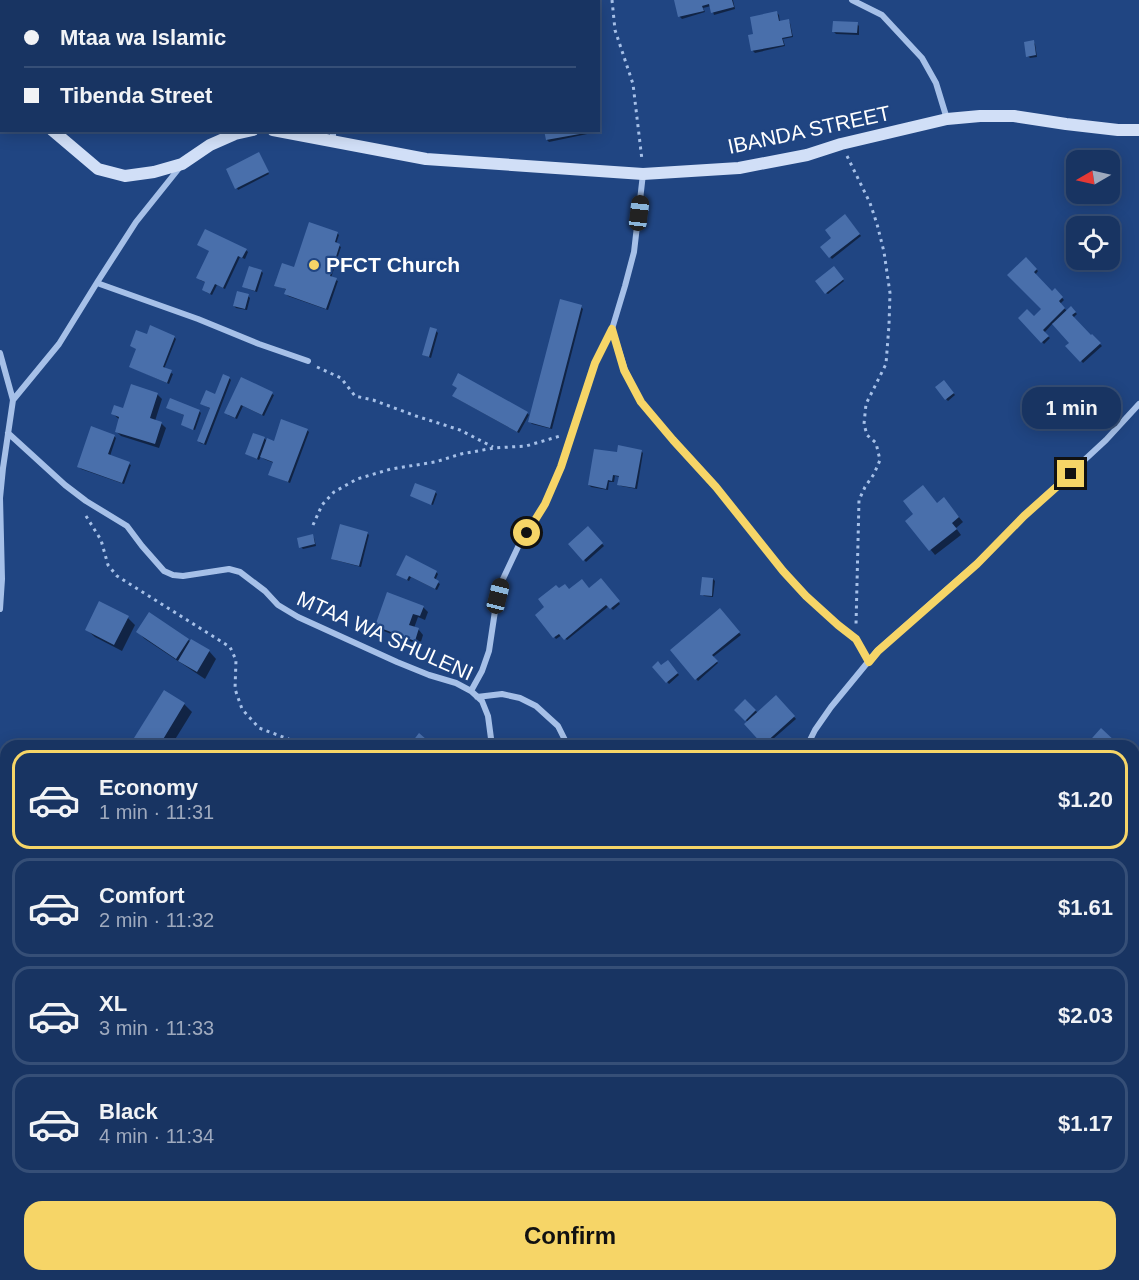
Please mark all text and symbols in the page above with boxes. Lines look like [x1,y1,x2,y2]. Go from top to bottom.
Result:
text: Mtaa wa Islamic [60,25,226,50]
text: Tibenda Street [60,83,212,108]
street label: IBANDA STREET [725,101,892,158]
north arrow [1066,150,1120,204]
map controls [1066,150,1120,270]
car [628,194,650,232]
button: locate [1066,216,1120,270]
place label: PFCT Church [326,253,460,276]
marker: PFCT Church [307,258,321,272]
callout: 1 min [1022,387,1120,429]
text: 1 min [1045,397,1098,419]
route end [1057,460,1084,487]
route start [513,519,540,546]
car [485,576,511,616]
street label: MTAA WA SHULENI [294,586,477,685]
icon: car [27,773,81,827]
text: Economy [99,775,198,800]
text: $1.20 [1058,787,1113,812]
text: 1 min · 11:31 [99,801,214,823]
icon: car [27,881,81,935]
text: Comfort [99,883,185,908]
text: $1.61 [1058,895,1113,920]
text: 2 min · 11:32 [99,909,214,931]
icon: car [27,989,81,1043]
text: XL [99,991,127,1016]
text: $2.03 [1058,1003,1113,1028]
text: 3 min · 11:33 [99,1017,214,1039]
icon: car [27,1097,81,1151]
text: Black [99,1099,158,1124]
text: $1.17 [1058,1111,1113,1136]
text: 4 min · 11:34 [99,1125,214,1147]
button: Confirm [24,1201,1116,1270]

